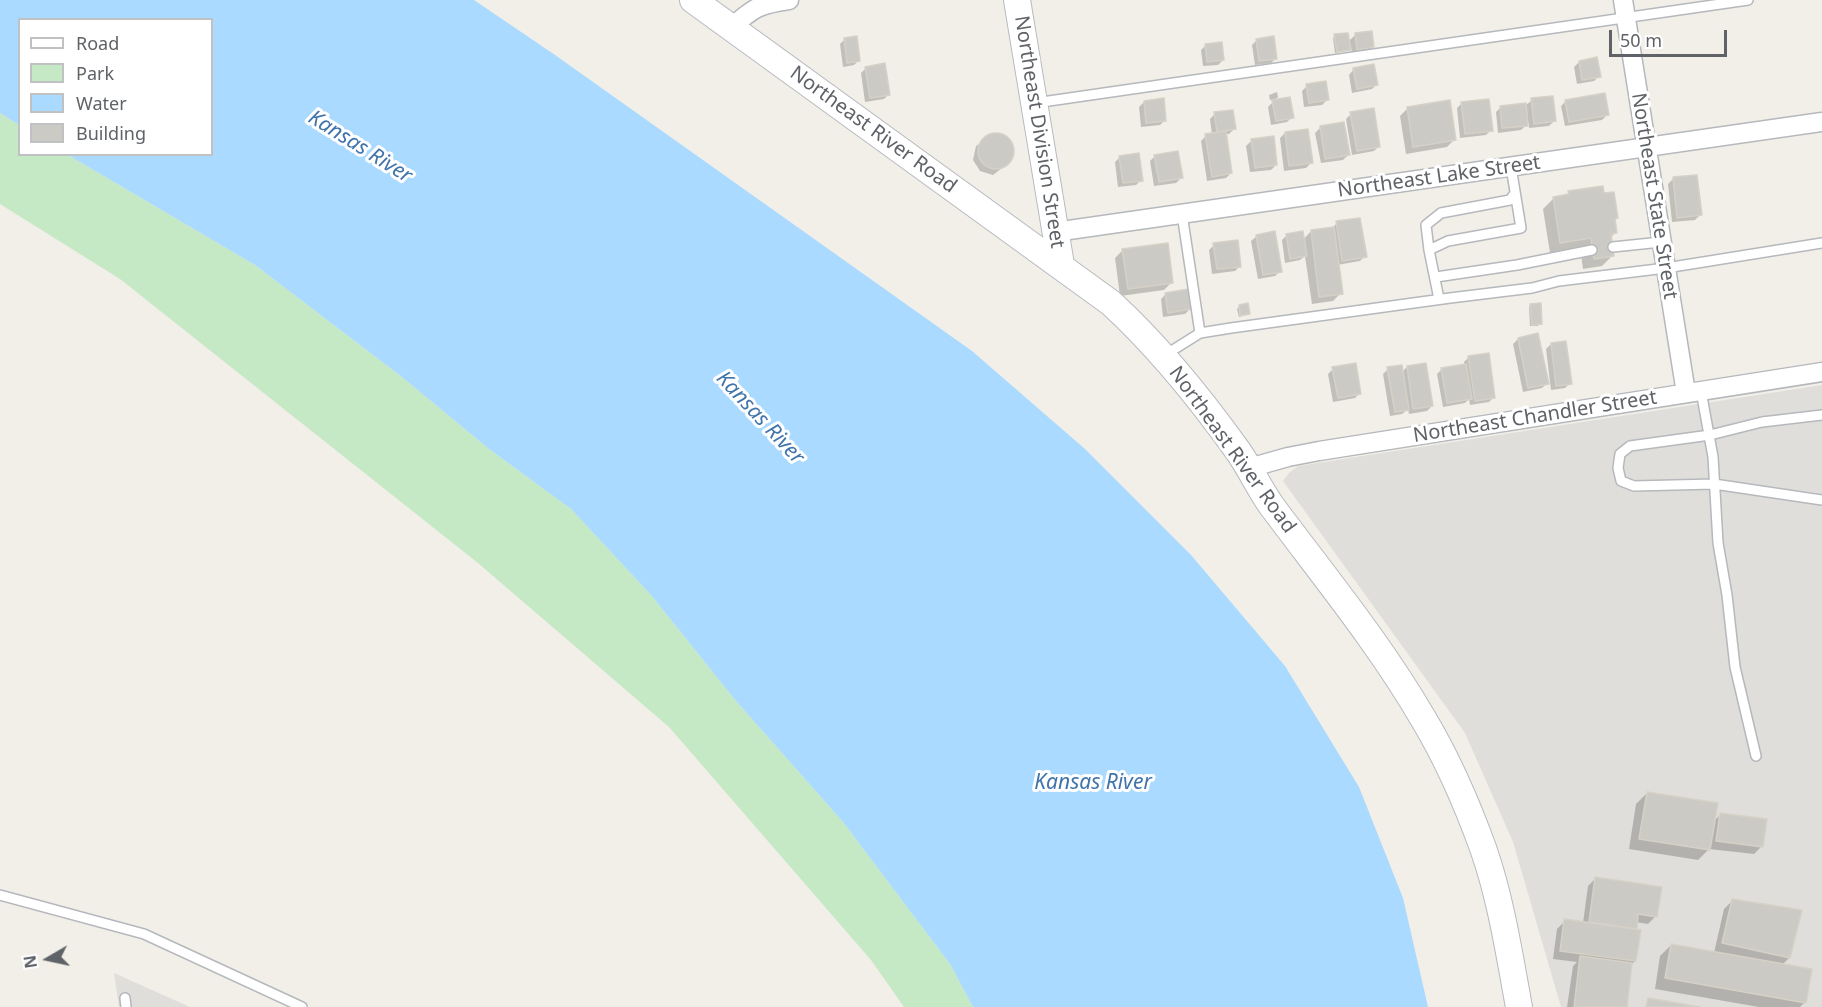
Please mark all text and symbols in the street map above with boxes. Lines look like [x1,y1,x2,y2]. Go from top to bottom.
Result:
street label: Northeast Division Street [1009,14,1069,250]
legend [18,18,213,156]
scale bar [1612,18,1730,56]
text: 50 m [1620,28,1662,52]
text: Road [76,31,119,55]
text: Park [76,61,114,85]
street label: Northeast River Road [785,61,961,199]
text: Water [76,91,127,115]
street label: Northeast State Street [1626,91,1682,301]
water label: Kansas River [303,105,417,189]
text: Building [76,121,146,145]
street label: Northeast Lake Street [1336,151,1542,203]
street label: Northeast River Road [1163,362,1301,538]
water label: Kansas River [711,366,809,470]
street label: Northeast Chandler Street [1412,386,1658,448]
water label: Kansas River [1034,770,1152,796]
north arrow [18,929,78,989]
text: N [18,954,42,970]

